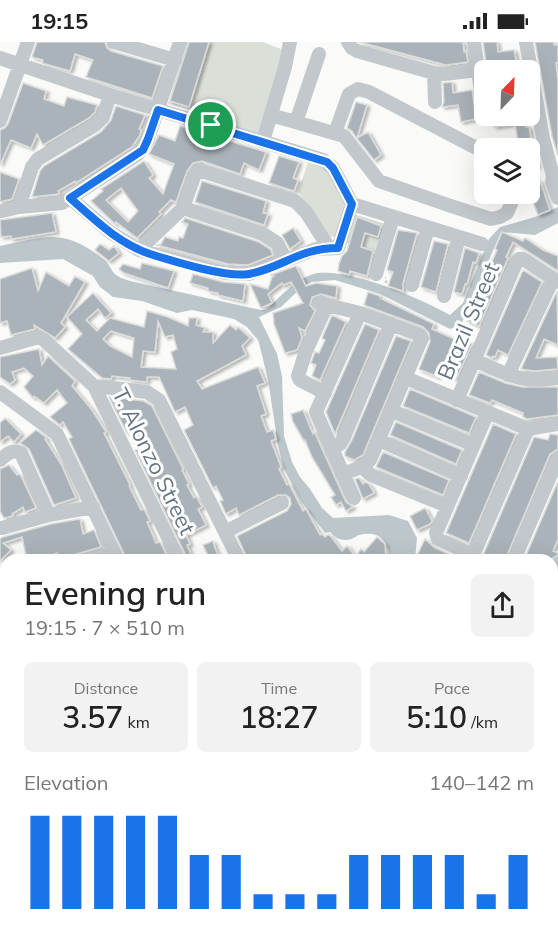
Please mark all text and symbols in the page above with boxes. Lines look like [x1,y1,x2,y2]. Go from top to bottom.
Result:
text: 19:15 [30,7,88,35]
north arrow [474,60,540,126]
map controls [474,60,540,204]
pin [185,99,236,150]
icon: arrive [194,108,227,141]
button: layers [474,138,540,204]
street label: Brazil Street [431,258,505,384]
street label: T. Alonzo Street [106,383,202,539]
text: Evening run [24,572,206,613]
button: share [471,574,534,637]
text: 19:15 · 7 × 510 m [24,615,185,640]
text: Distance [74,678,138,698]
text: Time [261,678,297,698]
text: Pace [434,678,470,698]
text: 3.57 [62,698,123,736]
text: 18:27 [239,698,319,736]
text: 5:10 [406,698,467,736]
text: km [123,712,150,732]
text: /km [467,712,498,732]
text: Elevation [24,770,109,795]
text: 140–142 m [429,770,534,795]

